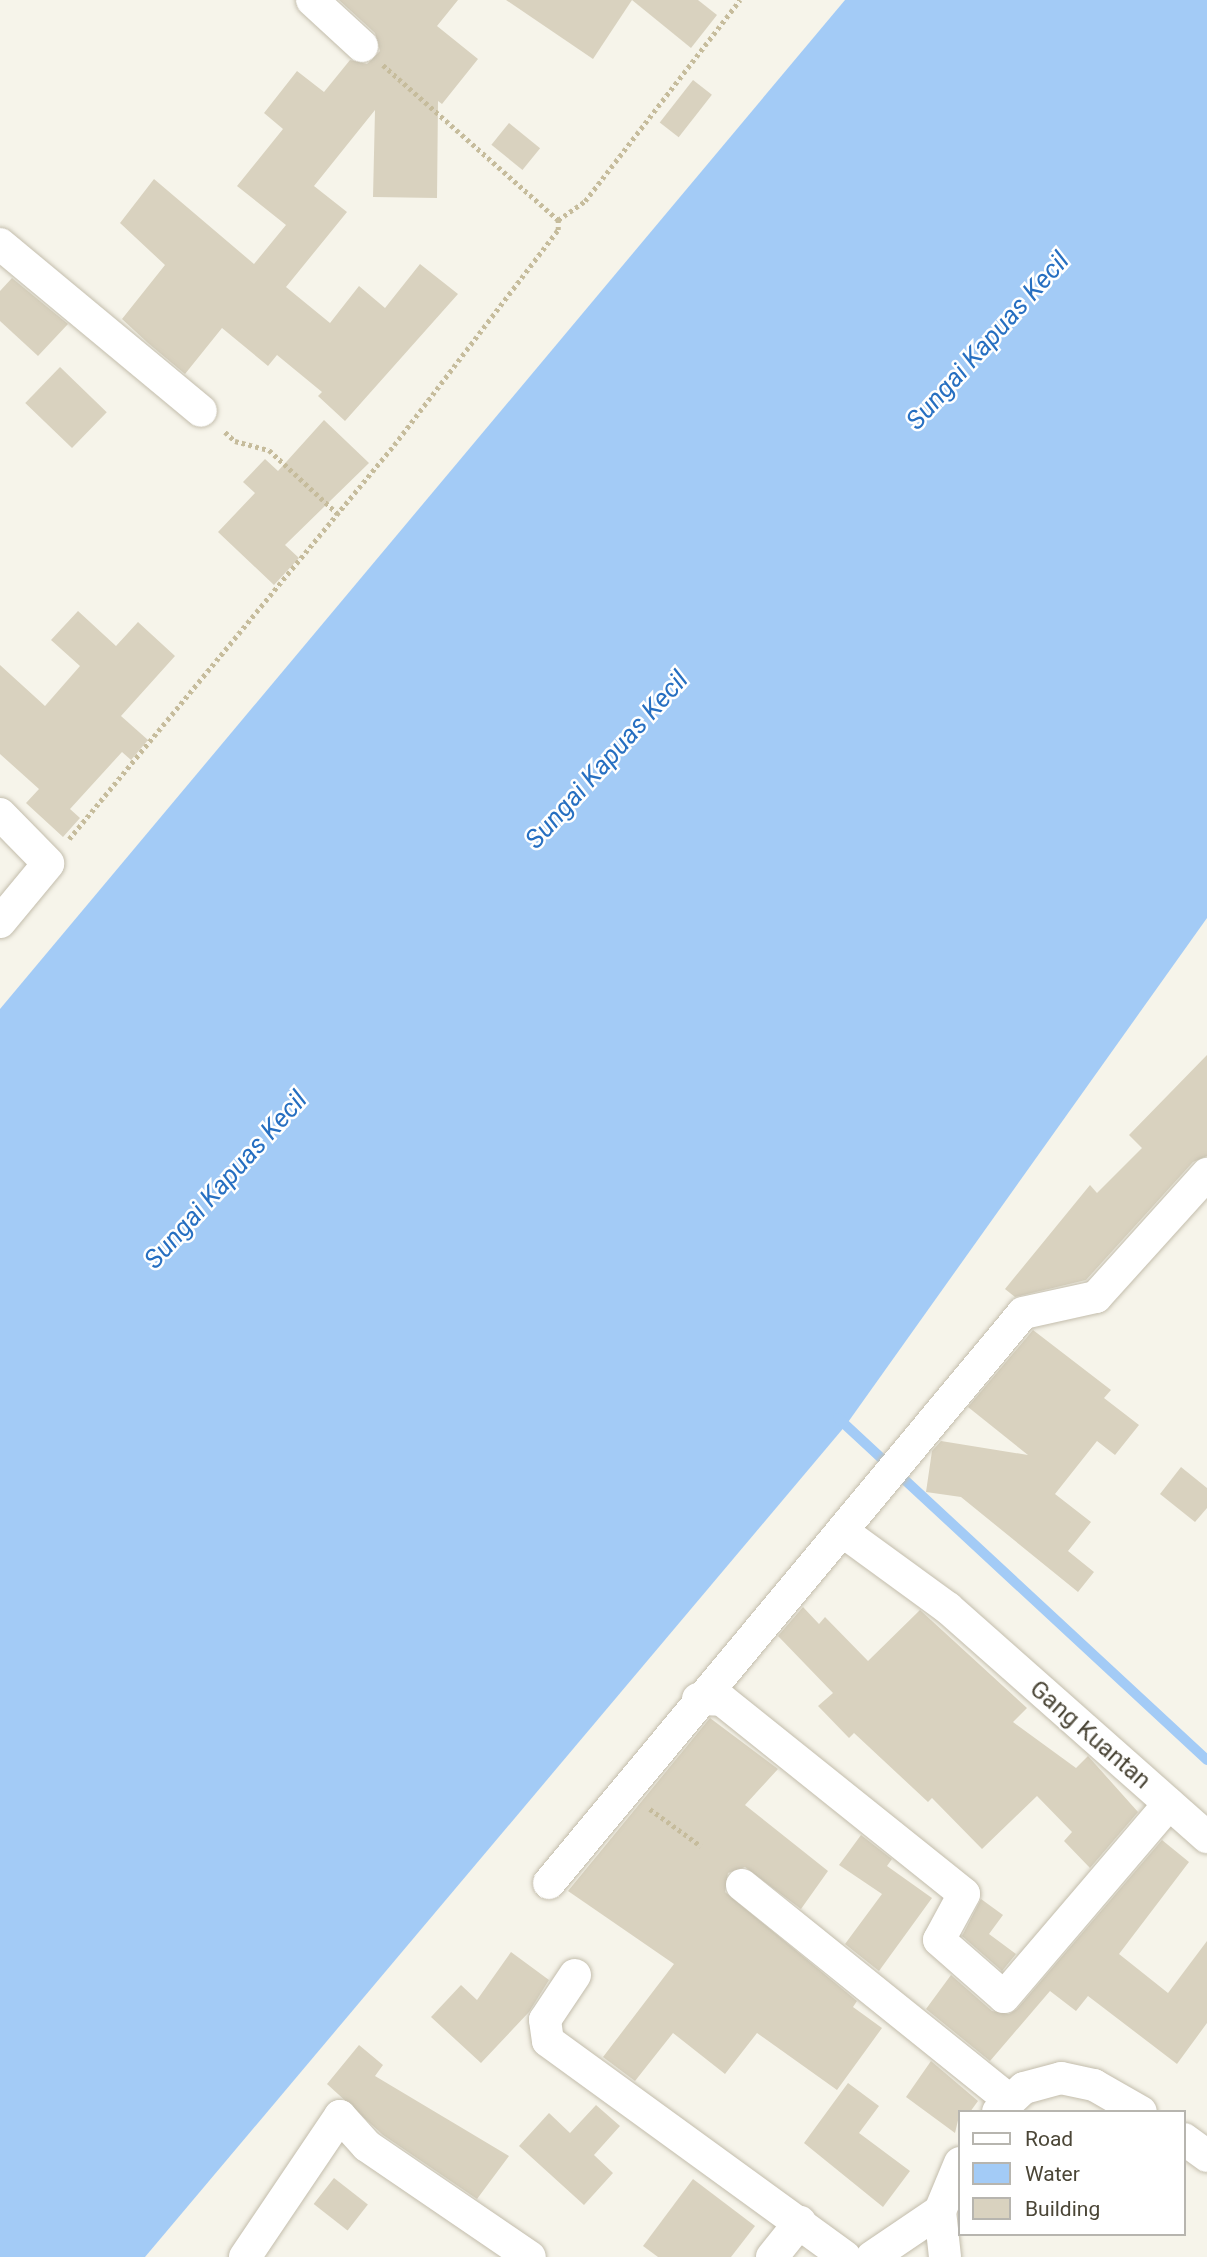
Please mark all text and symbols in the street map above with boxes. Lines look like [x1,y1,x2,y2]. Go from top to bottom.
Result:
water label: Sungai Kapuas Kecil [900,246,1076,436]
water label: Sungai Kapuas Kecil [519,665,695,855]
water label: Sungai Kapuas Kecil [138,1085,314,1275]
street label: Gang Kuantan [1024,1675,1156,1795]
legend [958,2110,1186,2236]
text: Road [1025,2127,1073,2151]
text: Water [1025,2162,1080,2186]
text: Building [1025,2197,1100,2221]

